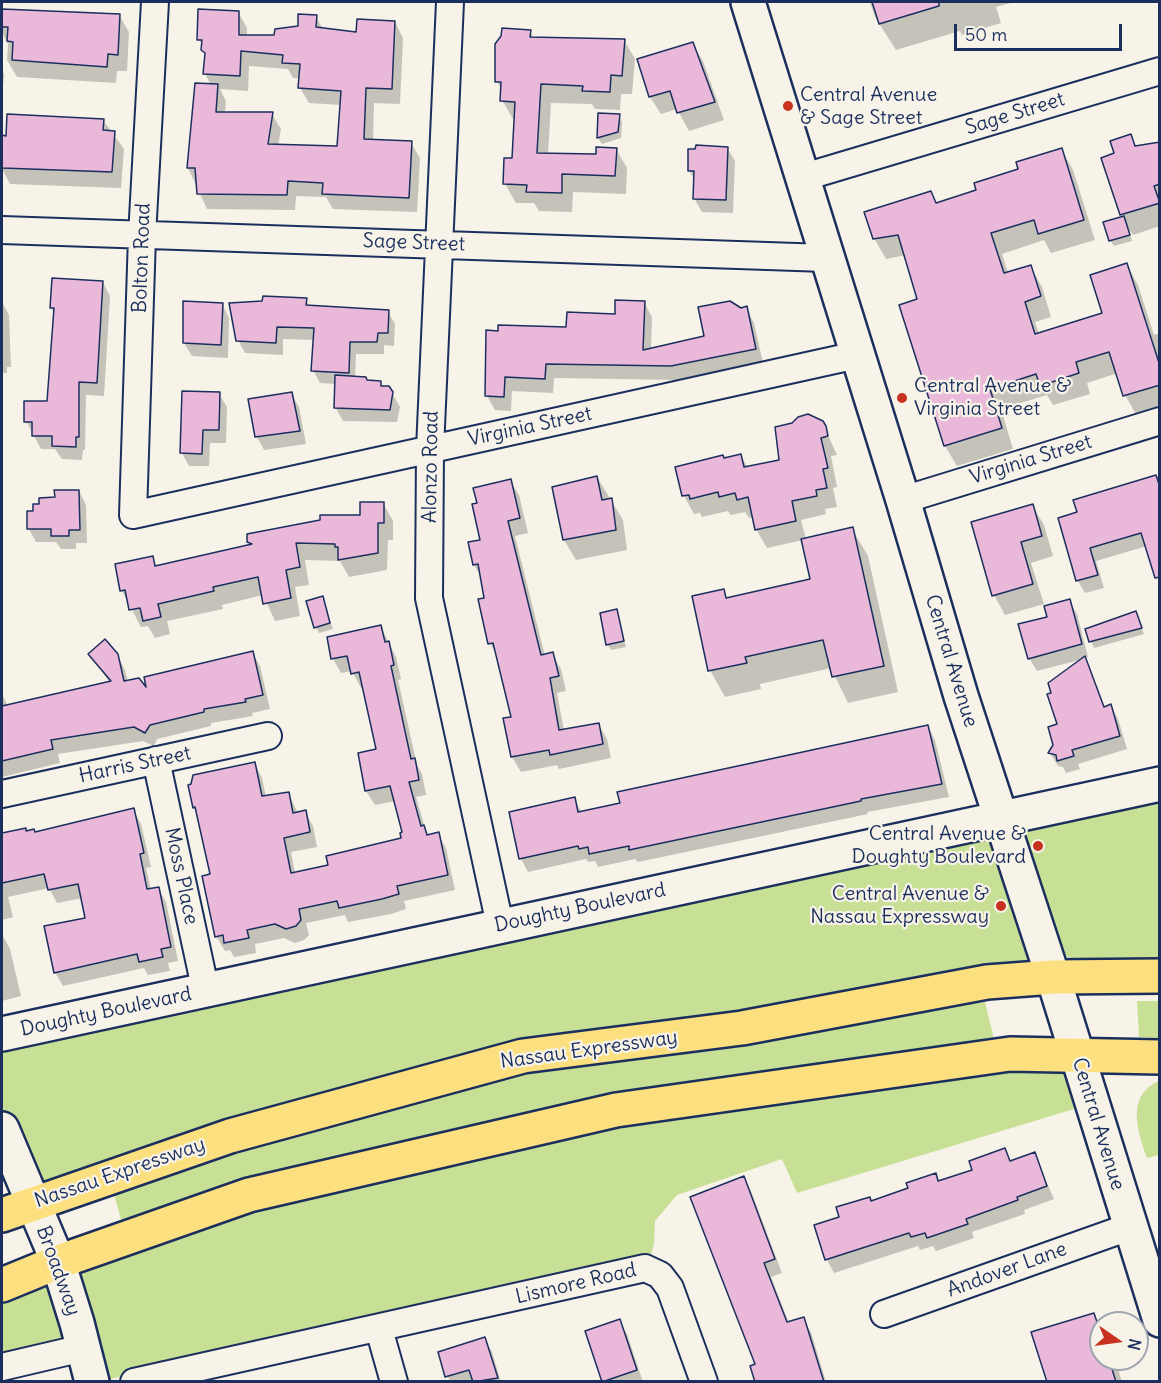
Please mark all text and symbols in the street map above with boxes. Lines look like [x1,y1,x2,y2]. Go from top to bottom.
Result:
scale bar [957,12,1125,50]
text: 50 m [965,23,1007,46]
place label: Central Avenue & Sage Street [800,83,937,130]
street label: Sage Street [962,88,1068,140]
marker: Central Avenue & Sage Street [781,99,795,113]
street label: Bolton Road [128,203,156,313]
street label: Sage Street [362,229,466,257]
place label: Central Avenue & Virginia Street [914,374,1071,421]
marker: Central Avenue & Virginia Street [895,391,909,405]
street label: Virginia Street [466,402,594,452]
street label: Alonzo Road [418,411,444,523]
street label: Virginia Street [967,430,1095,490]
street label: Central Avenue [919,592,983,730]
street label: Harris Street [77,741,193,789]
place label: Central Avenue & Doughty Boulevard [852,822,1026,869]
street label: Moss Place [159,825,203,927]
marker: Central Avenue & Doughty Boulevard [1031,839,1045,853]
street label: Doughty Boulevard [492,878,668,938]
place label: Central Avenue & Nassau Expressway [810,882,989,929]
marker: Central Avenue & Nassau Expressway [994,899,1008,913]
street label: Doughty Boulevard [18,982,194,1042]
street label: Nassau Expressway [499,1026,679,1074]
street label: Central Avenue [1066,1055,1130,1193]
street label: Nassau Expressway [32,1133,208,1213]
street label: Broadway [31,1223,85,1319]
street label: Andover Lane [944,1237,1070,1303]
street label: Lismore Road [513,1258,639,1310]
north arrow [1089,1311,1149,1371]
text: N [1124,1337,1146,1352]

